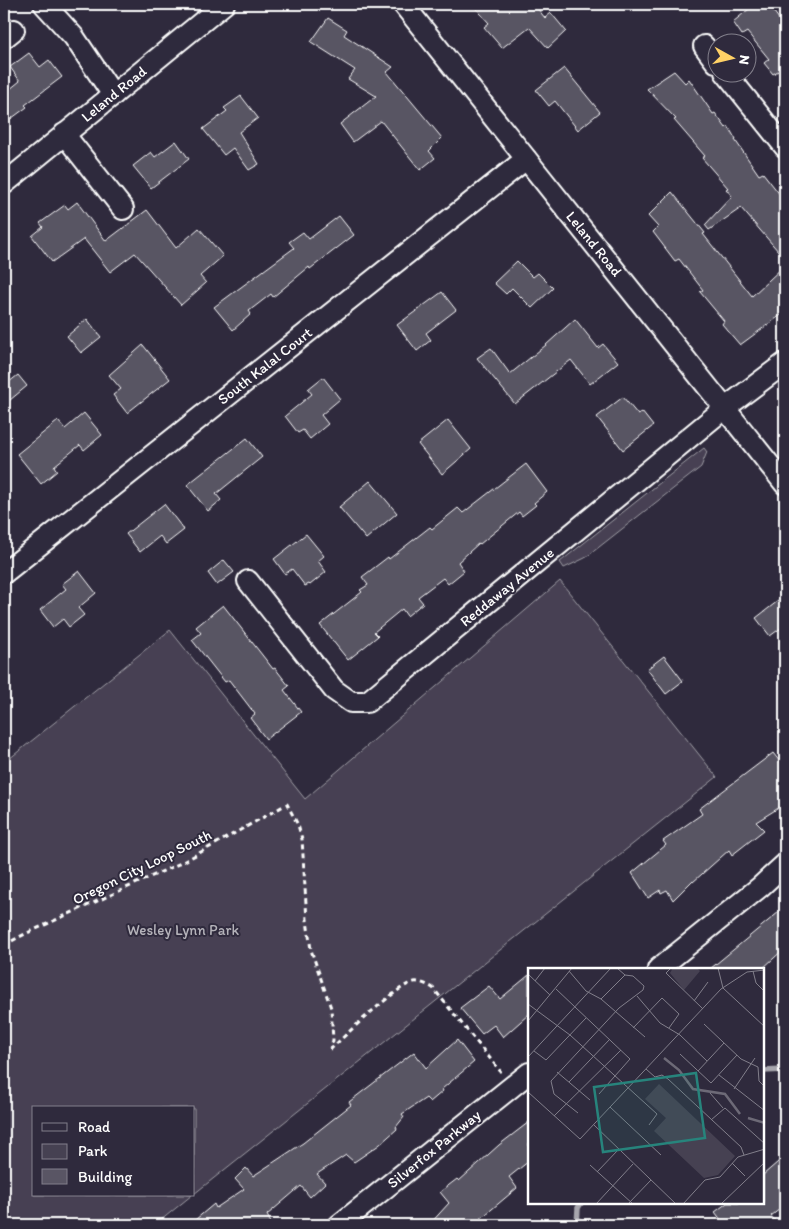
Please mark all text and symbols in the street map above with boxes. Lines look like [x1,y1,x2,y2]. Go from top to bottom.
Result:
north arrow [706,32,756,82]
text: N [735,54,753,66]
street label: Leland Road [78,62,151,126]
street label: Leland Road [562,208,626,281]
street label: South Kalal Court [214,323,316,408]
street label: Reddaway Avenue [456,544,558,630]
street label: Oregon City Loop South [70,825,215,909]
park label: Wesley Lynn Park [127,921,239,939]
inset map [528,968,764,1204]
legend [32,1106,195,1196]
street label: Silverfox Parkway [384,1106,484,1192]
text: Road [78,1118,111,1136]
text: Park [78,1142,108,1160]
text: Building [78,1168,132,1186]

